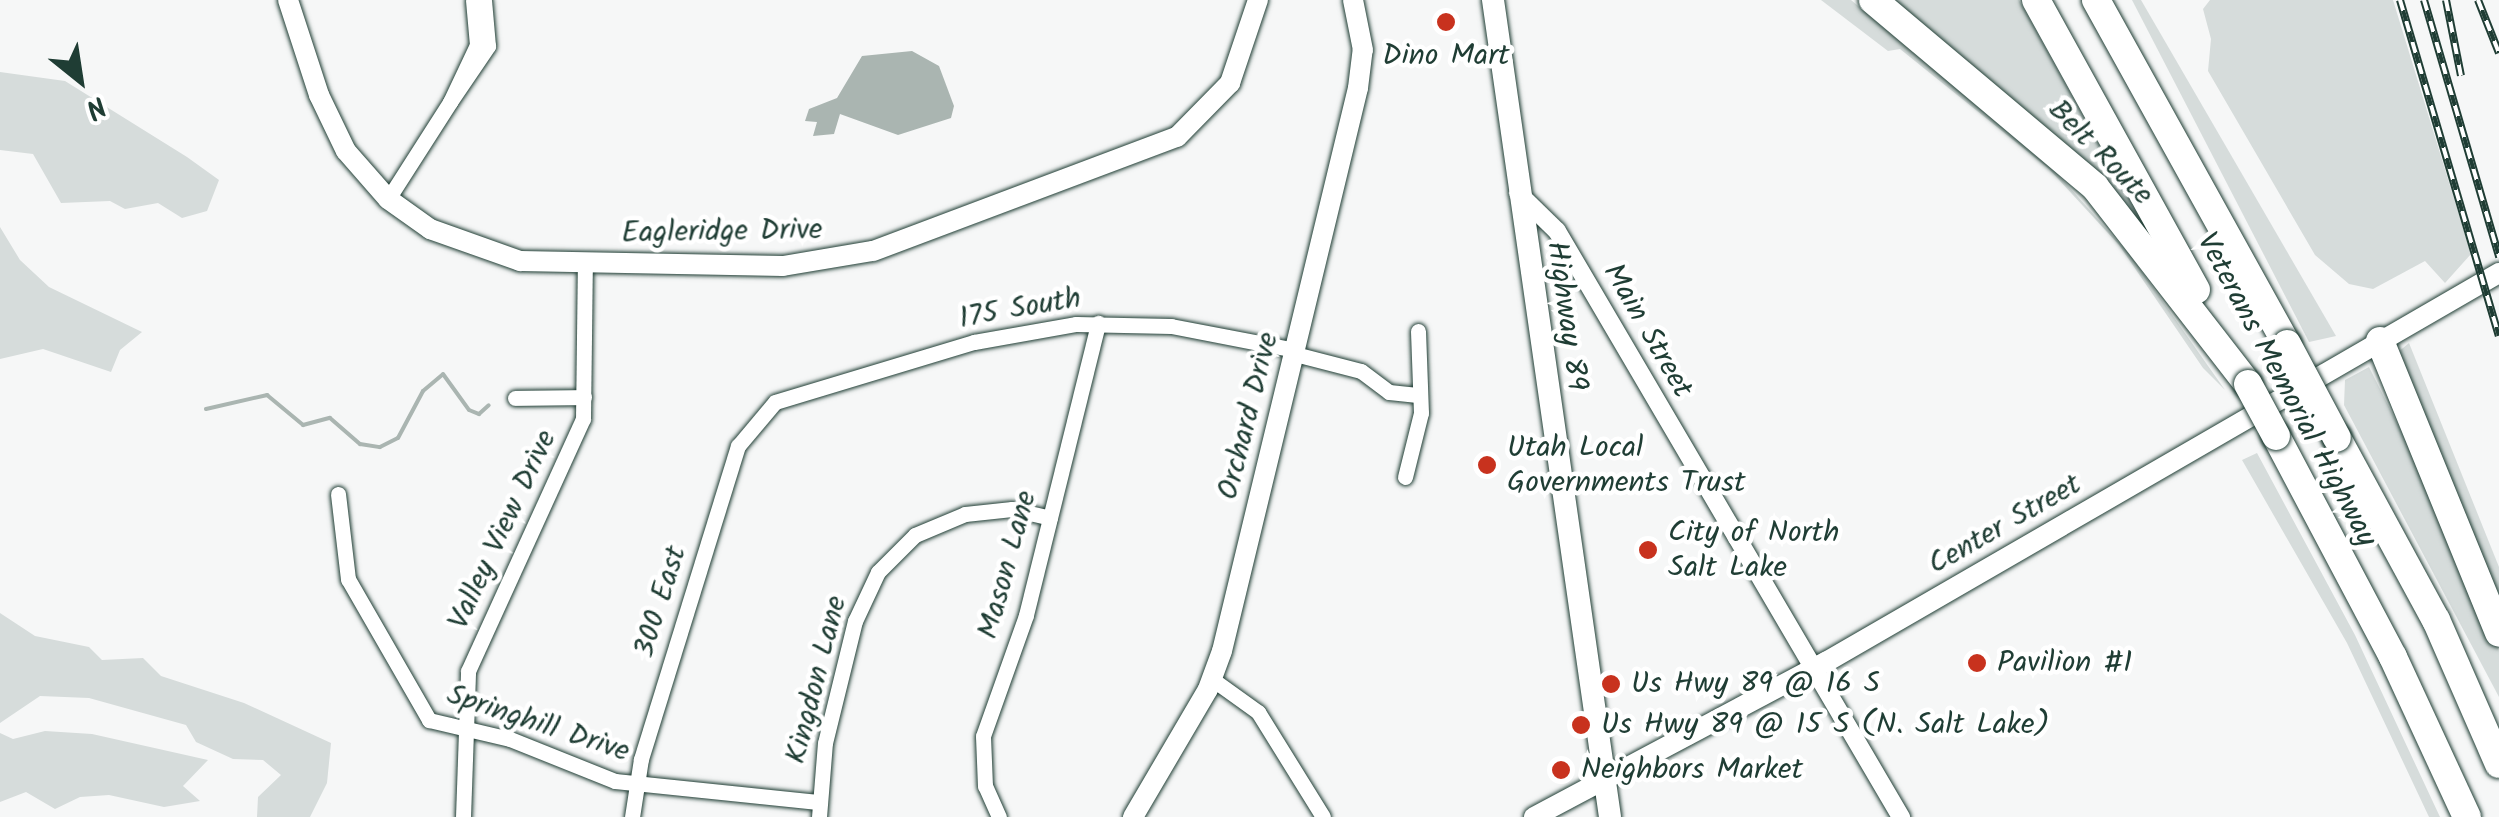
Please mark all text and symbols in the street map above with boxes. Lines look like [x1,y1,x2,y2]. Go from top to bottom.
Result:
marker: Dino Mart [1435,11,1457,33]
north arrow [30,30,130,130]
place label: Dino Mart [1382,38,1510,74]
text: N [76,83,114,130]
street label: Belt Route [2040,93,2160,213]
street label: Eagleridge Drive [621,212,823,252]
street label: Veterans Memorial Highway [2188,227,2384,553]
street label: Highway 89 [1538,239,1594,393]
street label: Main Street [1594,257,1700,405]
street label: 175 South [956,281,1084,337]
street label: Orchard Drive [1211,329,1287,503]
street label: Valley View Drive [441,425,565,635]
place label: Utah Local Governments Trust [1507,430,1746,500]
marker: Utah Local Governments Trust [1476,454,1498,476]
street label: Center Street [1922,467,2088,583]
street label: Mason Lane [971,487,1045,643]
place label: City of North Salt Lake [1668,515,1839,586]
marker: City of North Salt Lake [1637,539,1659,561]
street label: 300 East [627,542,695,662]
street label: Kingdon Lane [779,592,855,768]
place label: Pavilion #1 [1997,645,2132,681]
marker: Pavilion #1 [1966,652,1988,674]
place label: Us Hwy 89 @ 16 S [1631,666,1880,702]
marker: Us Hwy 89 @ 16 S [1600,673,1622,695]
street label: Springhill Drive [442,678,634,770]
place label: Us Hwy 89 @ 15 S (N. Salt Lake) [1601,707,2049,743]
marker: Us Hwy 89 @ 15 S (N. Salt Lake) [1570,714,1592,736]
place label: Neighbors Market [1581,752,1803,788]
marker: Neighbors Market [1550,759,1572,781]

